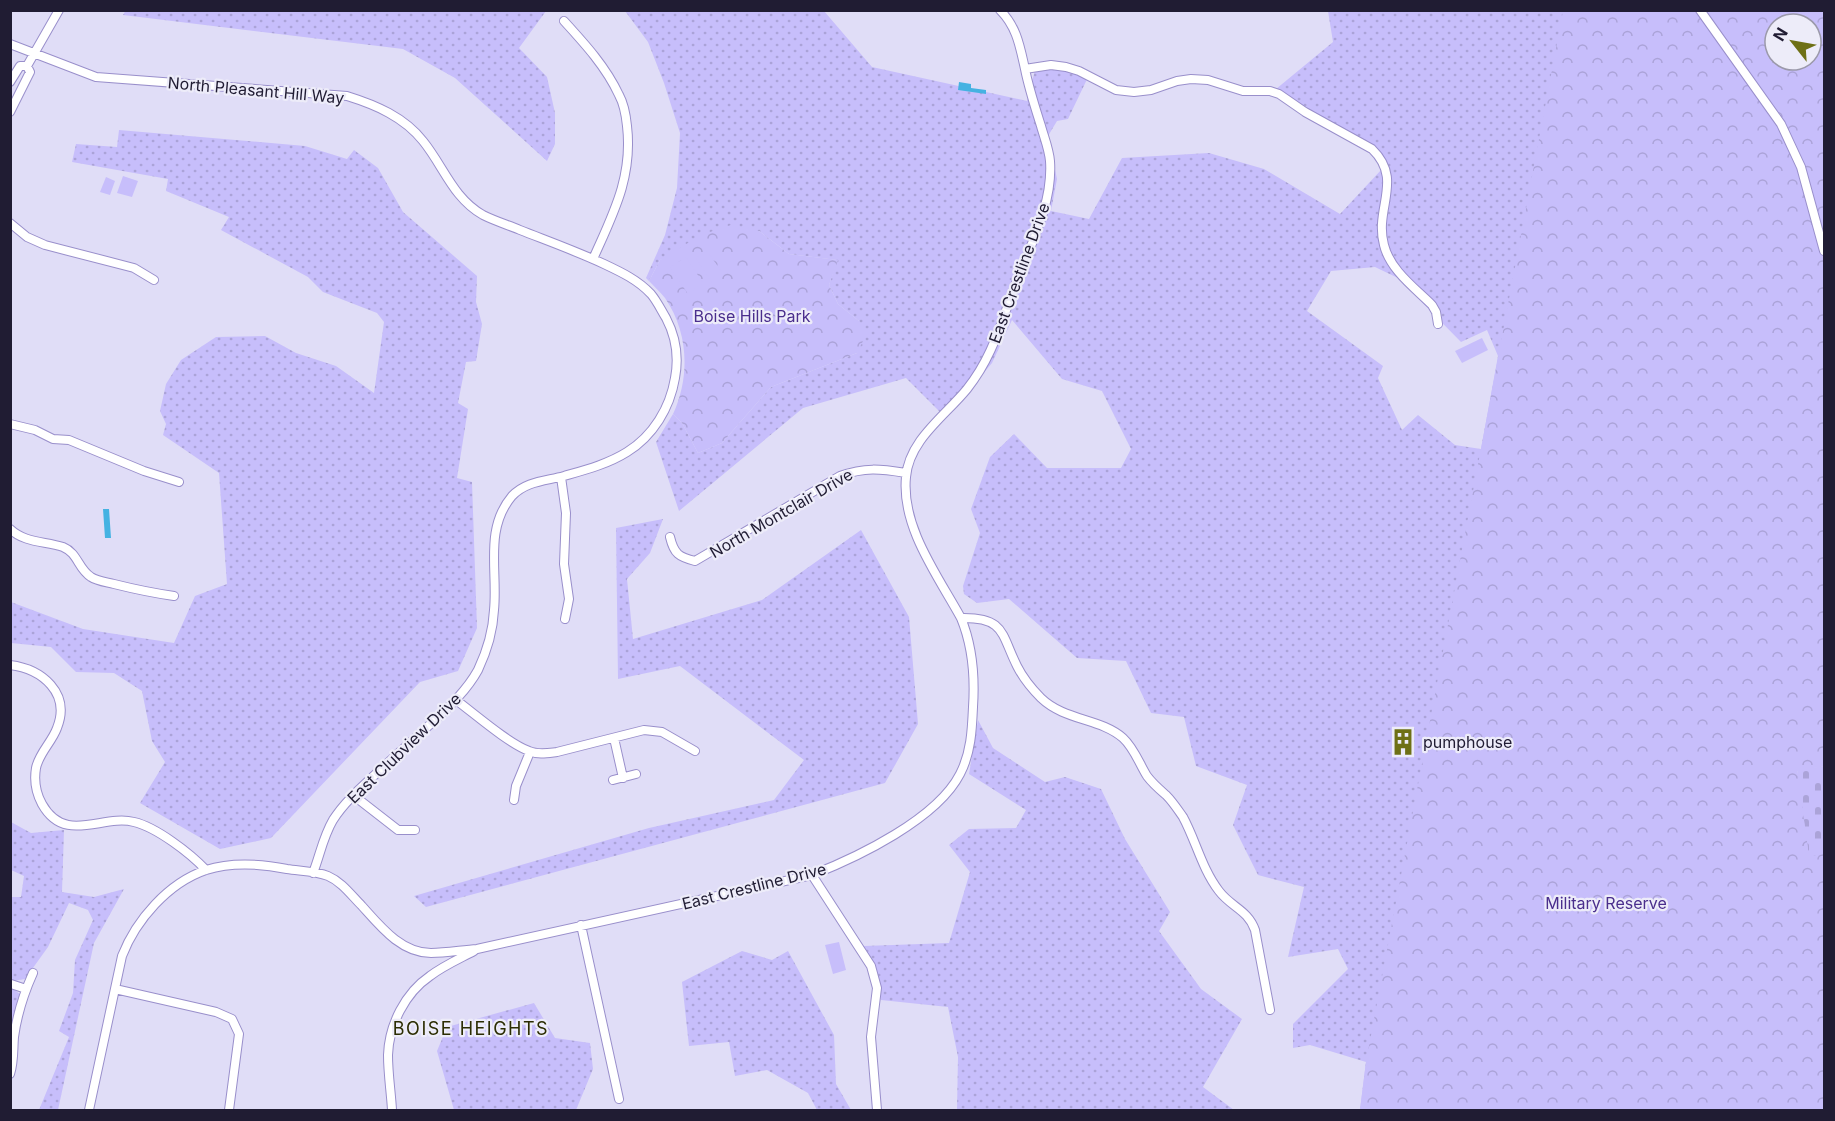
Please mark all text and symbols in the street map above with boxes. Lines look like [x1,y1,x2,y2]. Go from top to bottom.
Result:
north arrow [1763,12,1823,72]
text: N [1768,24,1792,45]
street label: North Pleasant Hill Way [167,72,345,108]
street label: East Crestline Drive [984,200,1054,346]
park label: Boise Hills Park [694,306,811,326]
street label: North Montclair Drive [706,464,856,562]
street label: East Clubview Drive [343,689,465,807]
building icon: pumphouse [1388,727,1418,757]
place label: pumphouse [1423,732,1512,752]
street label: East Crestline Drive [680,858,828,914]
park label: Military Reserve [1545,893,1667,913]
district label: BOISE HEIGHTS [393,1018,549,1039]

